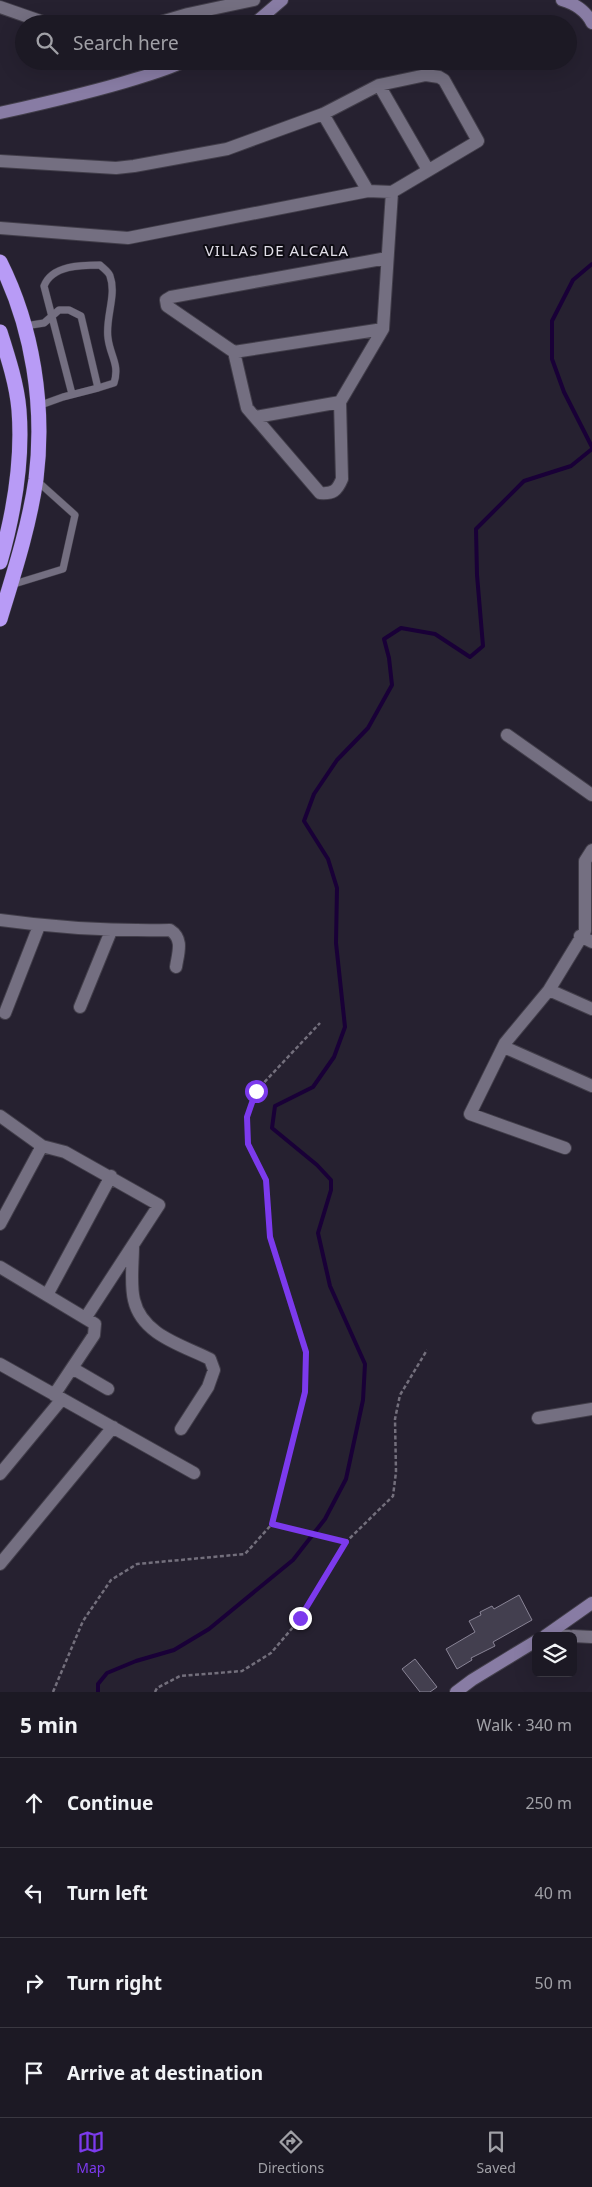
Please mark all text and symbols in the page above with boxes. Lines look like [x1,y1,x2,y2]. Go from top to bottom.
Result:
search box [15,15,577,70]
icon: search [33,29,61,57]
text: Search here [73,30,179,56]
district label: VILLAS DE ALCALA [205,240,349,260]
route start [245,1080,268,1103]
route end [289,1607,312,1630]
map controls [532,1632,577,1677]
button: layers [532,1632,577,1677]
text: 5 min [20,1711,78,1739]
text: Walk · 340 m [477,1714,572,1736]
icon: ahead [20,1789,48,1817]
text: Continue [67,1790,153,1816]
text: 250 m [525,1792,572,1814]
icon: left [20,1879,48,1907]
text: Turn left [67,1880,148,1906]
text: 40 m [535,1882,572,1904]
icon: right [20,1969,48,1997]
text: Turn right [67,1970,162,1996]
text: 50 m [535,1972,572,1994]
icon: arrive [20,2059,48,2087]
text: Arrive at destination [67,2060,263,2086]
tab: Map [76,2128,105,2177]
tab: Directions [258,2128,324,2177]
tab: Saved [477,2128,516,2177]

